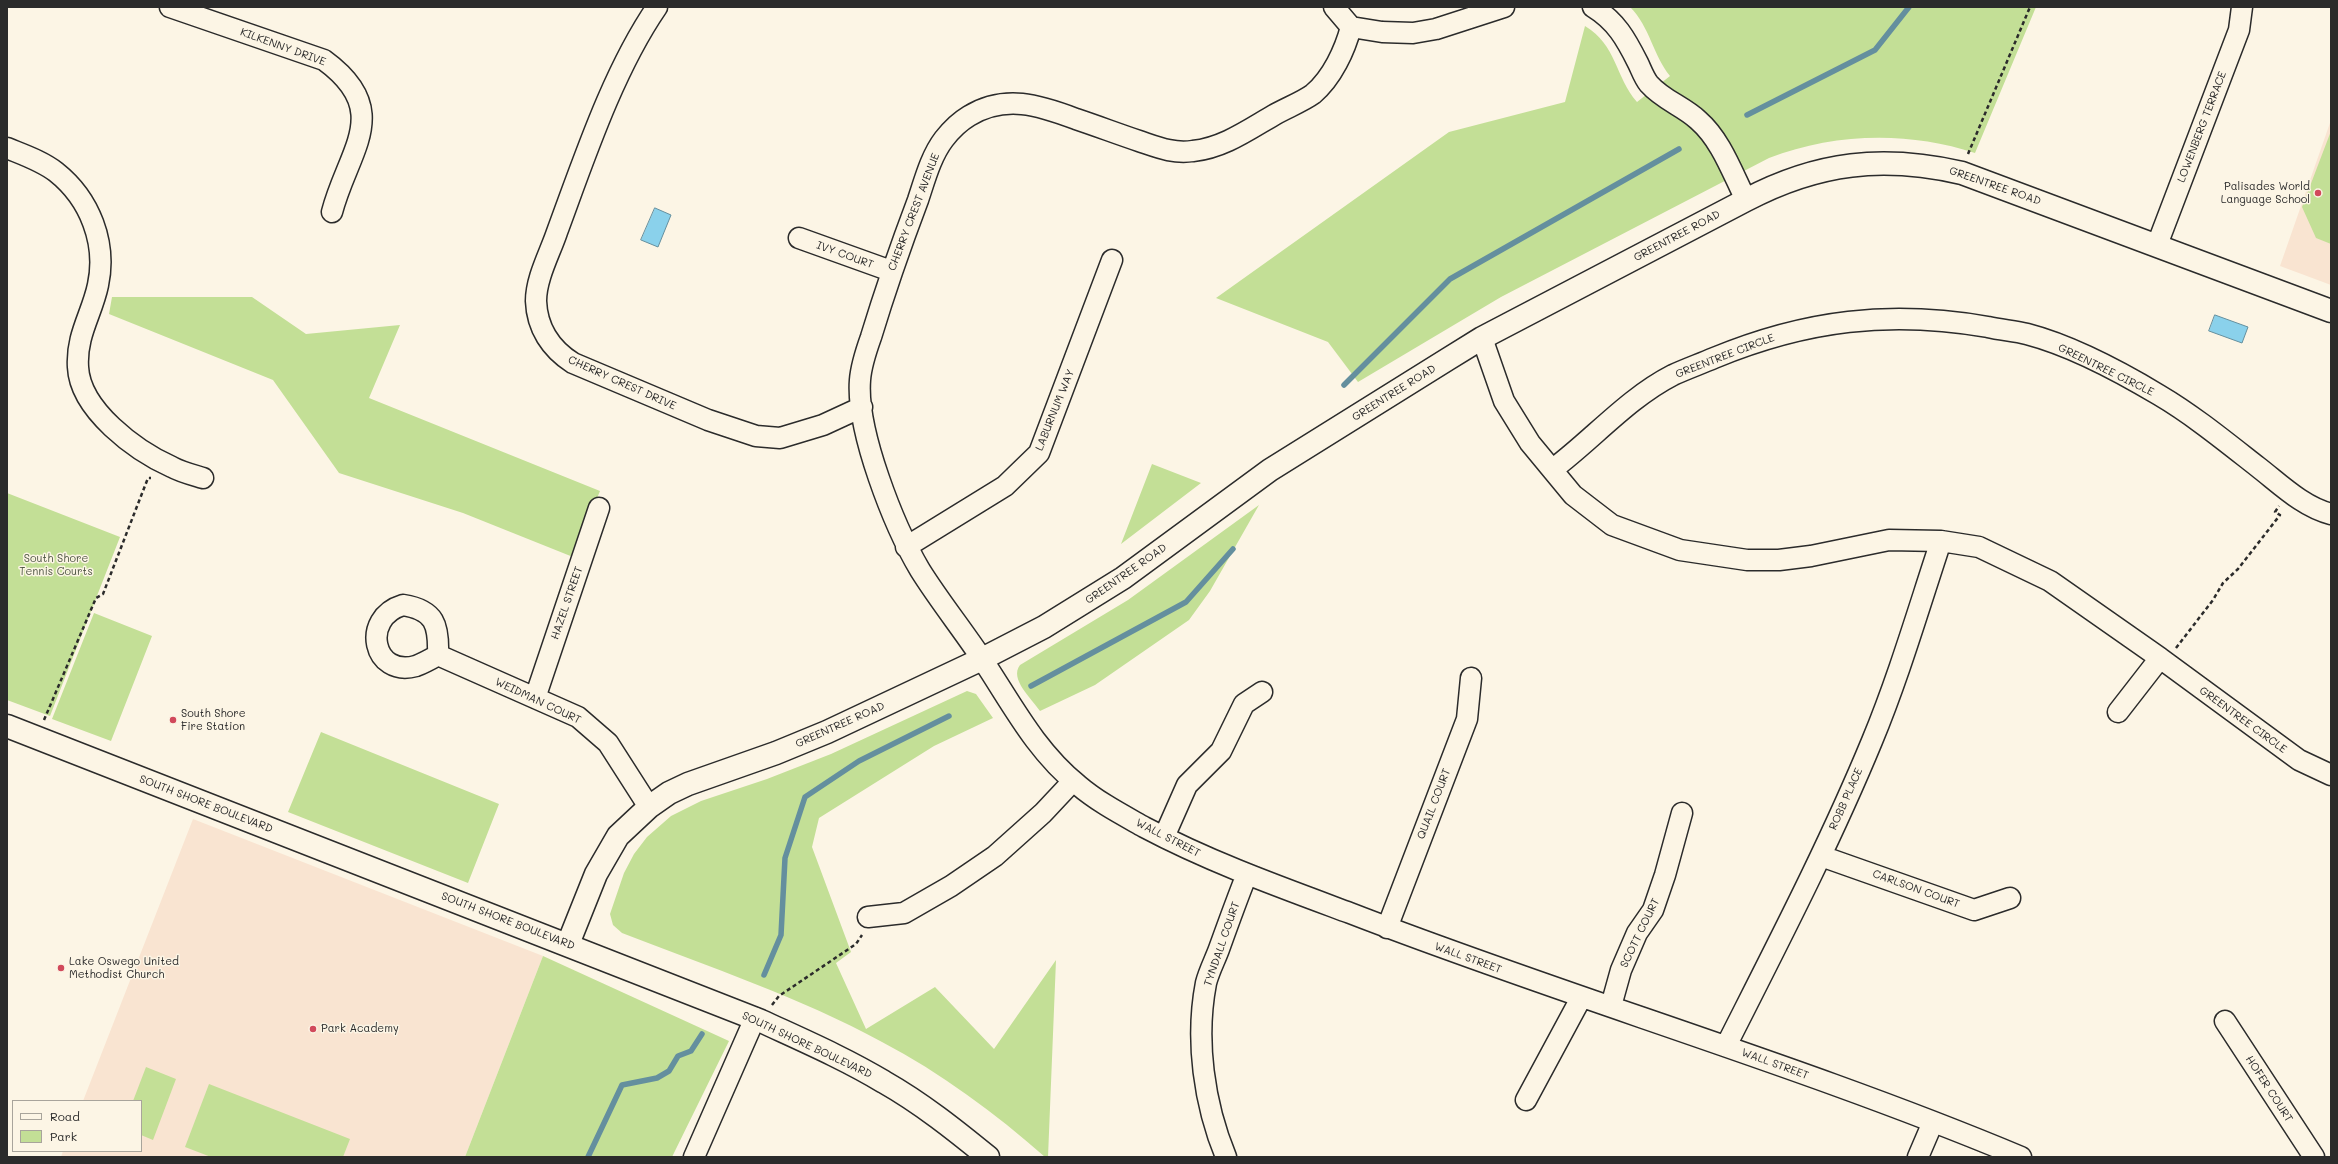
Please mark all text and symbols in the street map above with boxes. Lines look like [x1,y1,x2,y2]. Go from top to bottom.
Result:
street label: KILKENNY DRIVE [238,25,328,69]
street label: LOWENBERG TERRACE [2175,70,2229,184]
street label: CHERRY CREST AVENUE [885,151,943,273]
street label: GREENTREE ROAD [1947,164,2043,208]
place label: Palisades World Language School [2221,180,2310,206]
marker: Palisades World Language School [2313,188,2323,198]
street label: GREENTREE ROAD [1631,208,1723,264]
street label: IVY COURT [815,239,875,271]
street label: GREENTREE CIRCLE [1674,331,1776,381]
street label: GREENTREE CIRCLE [2056,341,2156,399]
street label: CHERRY CREST DRIVE [566,353,678,413]
street label: GREENTREE ROAD [1350,362,1438,424]
street label: LABURNUM WAY [1033,367,1077,453]
street label: GREENTREE ROAD [1083,541,1169,607]
park label: South Shore Tennis Courts [19,552,93,578]
street label: HAZEL STREET [548,565,586,641]
street label: WEIDMAN COURT [493,675,583,727]
street label: GREENTREE CIRCLE [2197,684,2289,756]
street label: GREENTREE ROAD [793,699,887,751]
place label: South Shore Fire Station [181,707,246,733]
marker: South Shore Fire Station [168,715,178,725]
street label: ROBB PLACE [1826,766,1866,832]
street label: QUAIL COURT [1414,767,1454,841]
street label: SOUTH SHORE BOULEVARD [137,772,275,836]
street label: WALL STREET [1134,816,1202,860]
street label: CARLSON COURT [1871,867,1961,911]
street label: SOUTH SHORE BOULEVARD [439,889,577,953]
street label: SCOTT COURT [1617,896,1663,970]
street label: TYNDALL COURT [1201,900,1243,988]
street label: WALL STREET [1433,940,1503,976]
place label: Lake Oswego United Methodist Church [69,955,179,981]
marker: Lake Oswego United Methodist Church [56,963,66,973]
street label: SOUTH SHORE BOULEVARD [740,1009,874,1081]
place label: Park Academy [321,1022,399,1036]
marker: Park Academy [308,1024,318,1034]
street label: WALL STREET [1740,1046,1810,1082]
street label: HOFER COURT [2243,1053,2295,1125]
legend [12,1100,142,1152]
text: Road [50,1108,80,1124]
text: Park [50,1128,77,1144]

